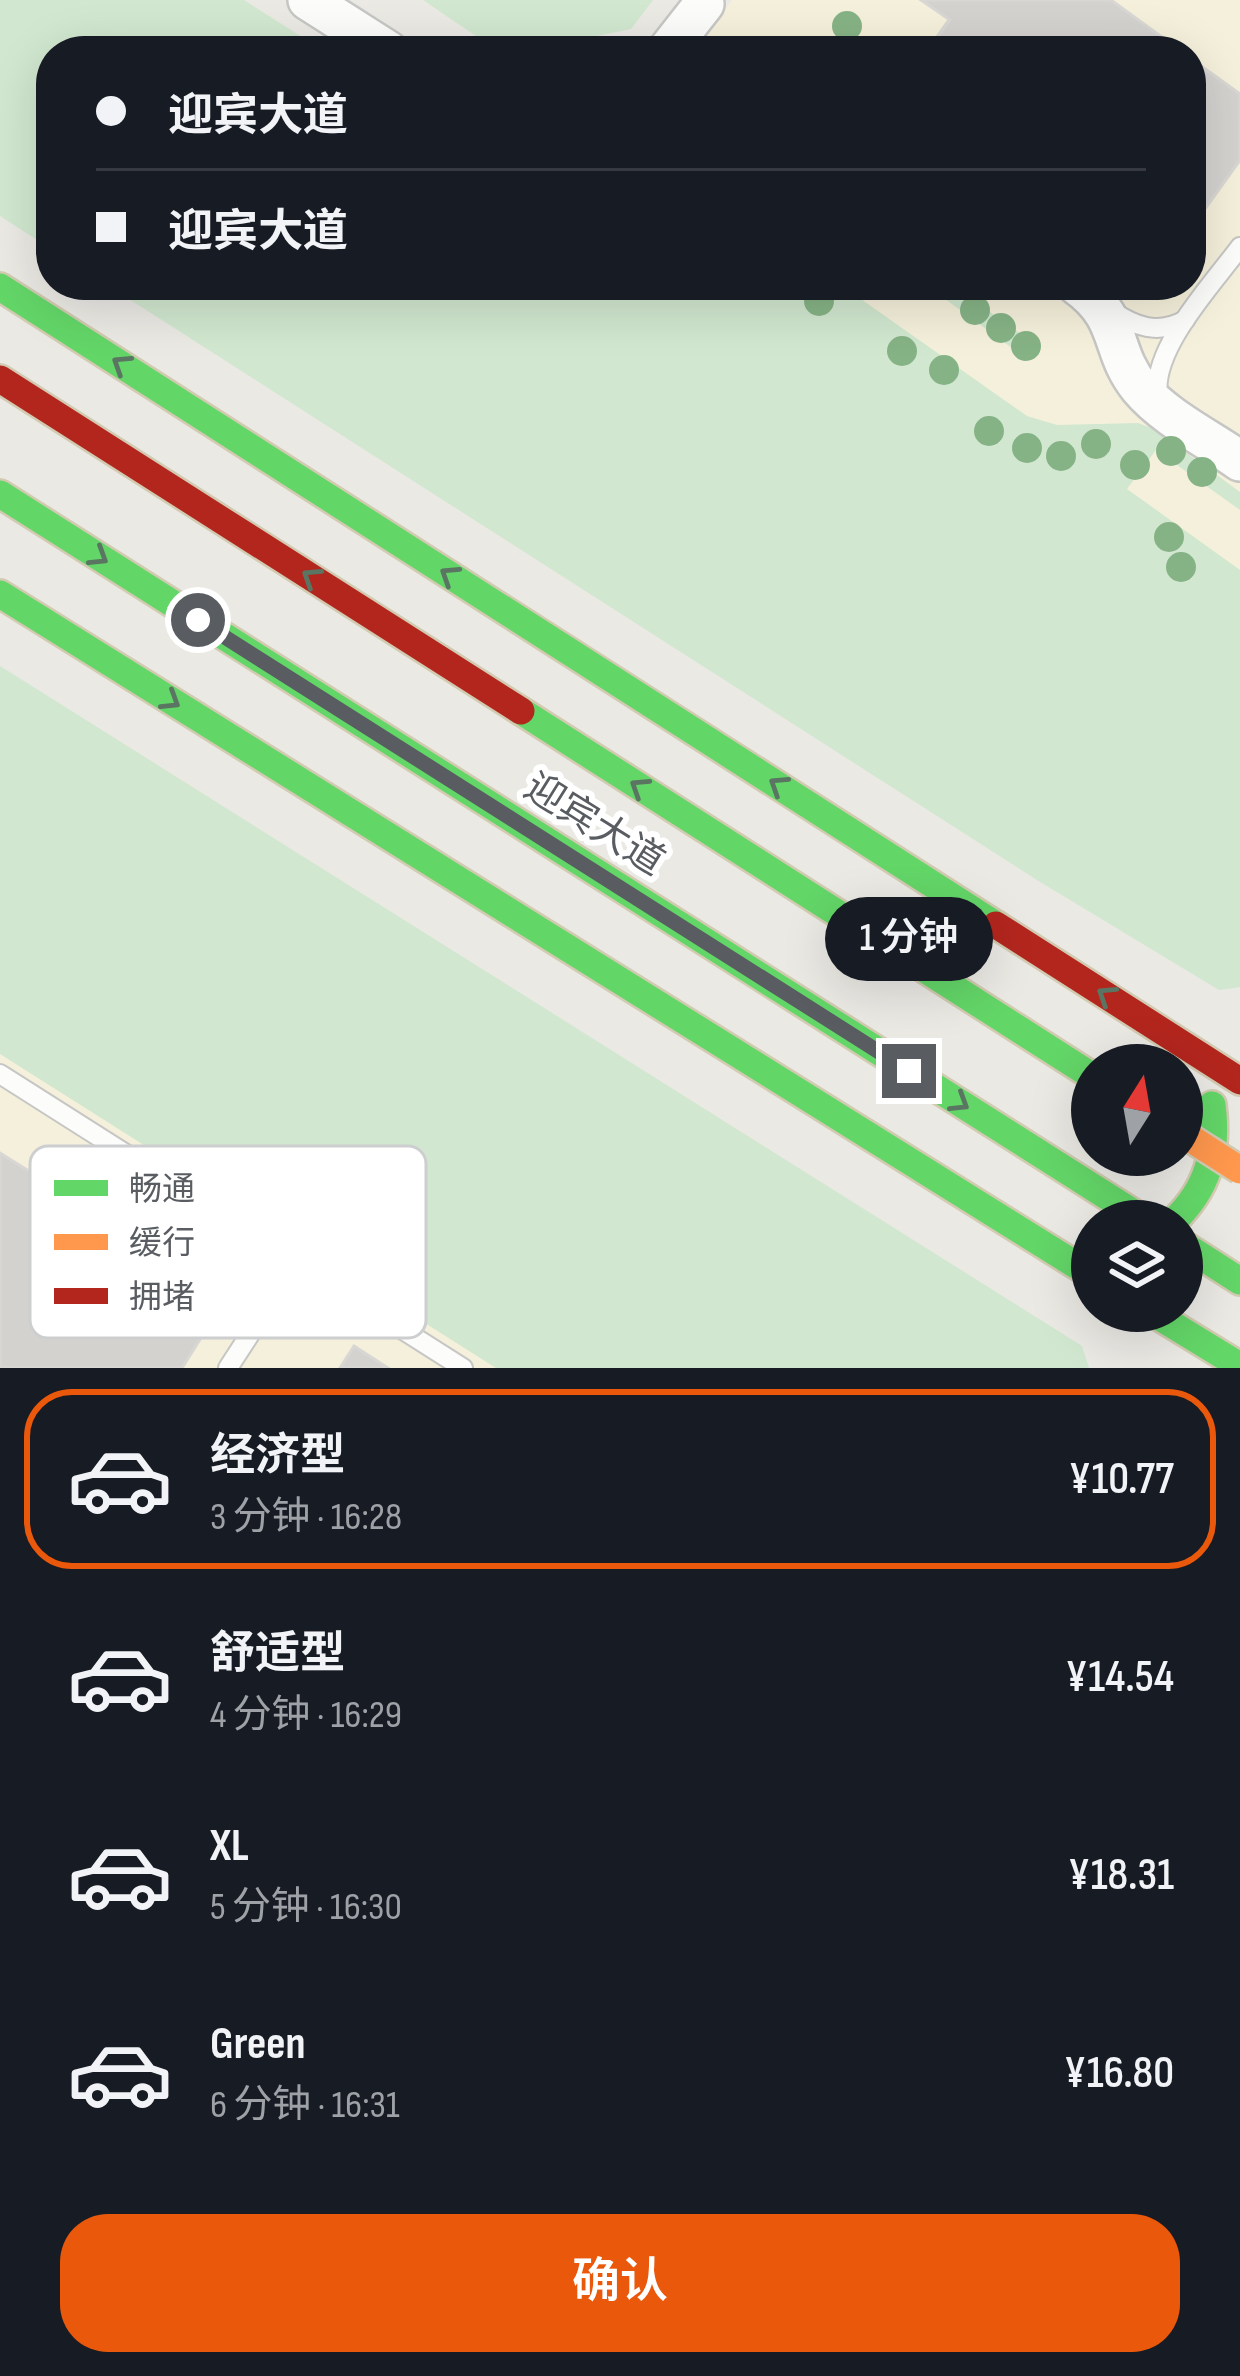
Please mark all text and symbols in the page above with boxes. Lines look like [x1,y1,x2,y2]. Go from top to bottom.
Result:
text: 迎宾大道 [168,89,348,144]
text: 迎宾大道 [168,205,348,260]
one-way arrow [112,356,134,379]
one-way arrow [86,543,108,565]
one-way arrow [441,567,463,589]
one-way arrow [302,570,324,592]
route start [171,593,225,647]
one-way arrow [157,687,179,709]
street label: 迎宾大道 [515,764,673,886]
one-way arrow [769,777,791,799]
one-way arrow [631,779,653,801]
callout: 1 分钟 [825,897,993,981]
text: 1 分钟 [860,915,958,962]
one-way arrow [1098,988,1120,1010]
route end [882,1044,936,1098]
north arrow [1071,1044,1203,1176]
map controls [1071,1044,1203,1332]
one-way arrow [947,1089,969,1111]
legend [30,1146,426,1338]
text: 畅通 [129,1170,195,1210]
button: layers [1071,1200,1203,1332]
text: 缓行 [129,1224,195,1264]
text: 拥堵 [129,1278,195,1318]
icon: car [66,1425,174,1533]
text: 经济型 [210,1429,345,1484]
text: ¥10.77 [1069,1452,1174,1507]
text: 3 分钟 · 16:28 [210,1494,402,1541]
icon: car [66,1623,174,1731]
text: 舒适型 [210,1627,345,1682]
text: ¥14.54 [1065,1650,1174,1705]
text: 4 分钟 · 16:29 [210,1692,402,1739]
text: XL [210,1819,249,1874]
icon: car [66,1821,174,1929]
text: ¥18.31 [1068,1848,1174,1903]
text: 5 分钟 · 16:30 [210,1884,402,1931]
text: Green [210,2017,306,2072]
icon: car [66,2019,174,2127]
text: ¥16.80 [1064,2046,1174,2101]
text: 6 分钟 · 16:31 [210,2082,400,2129]
button: 确认 [60,2214,1180,2352]

